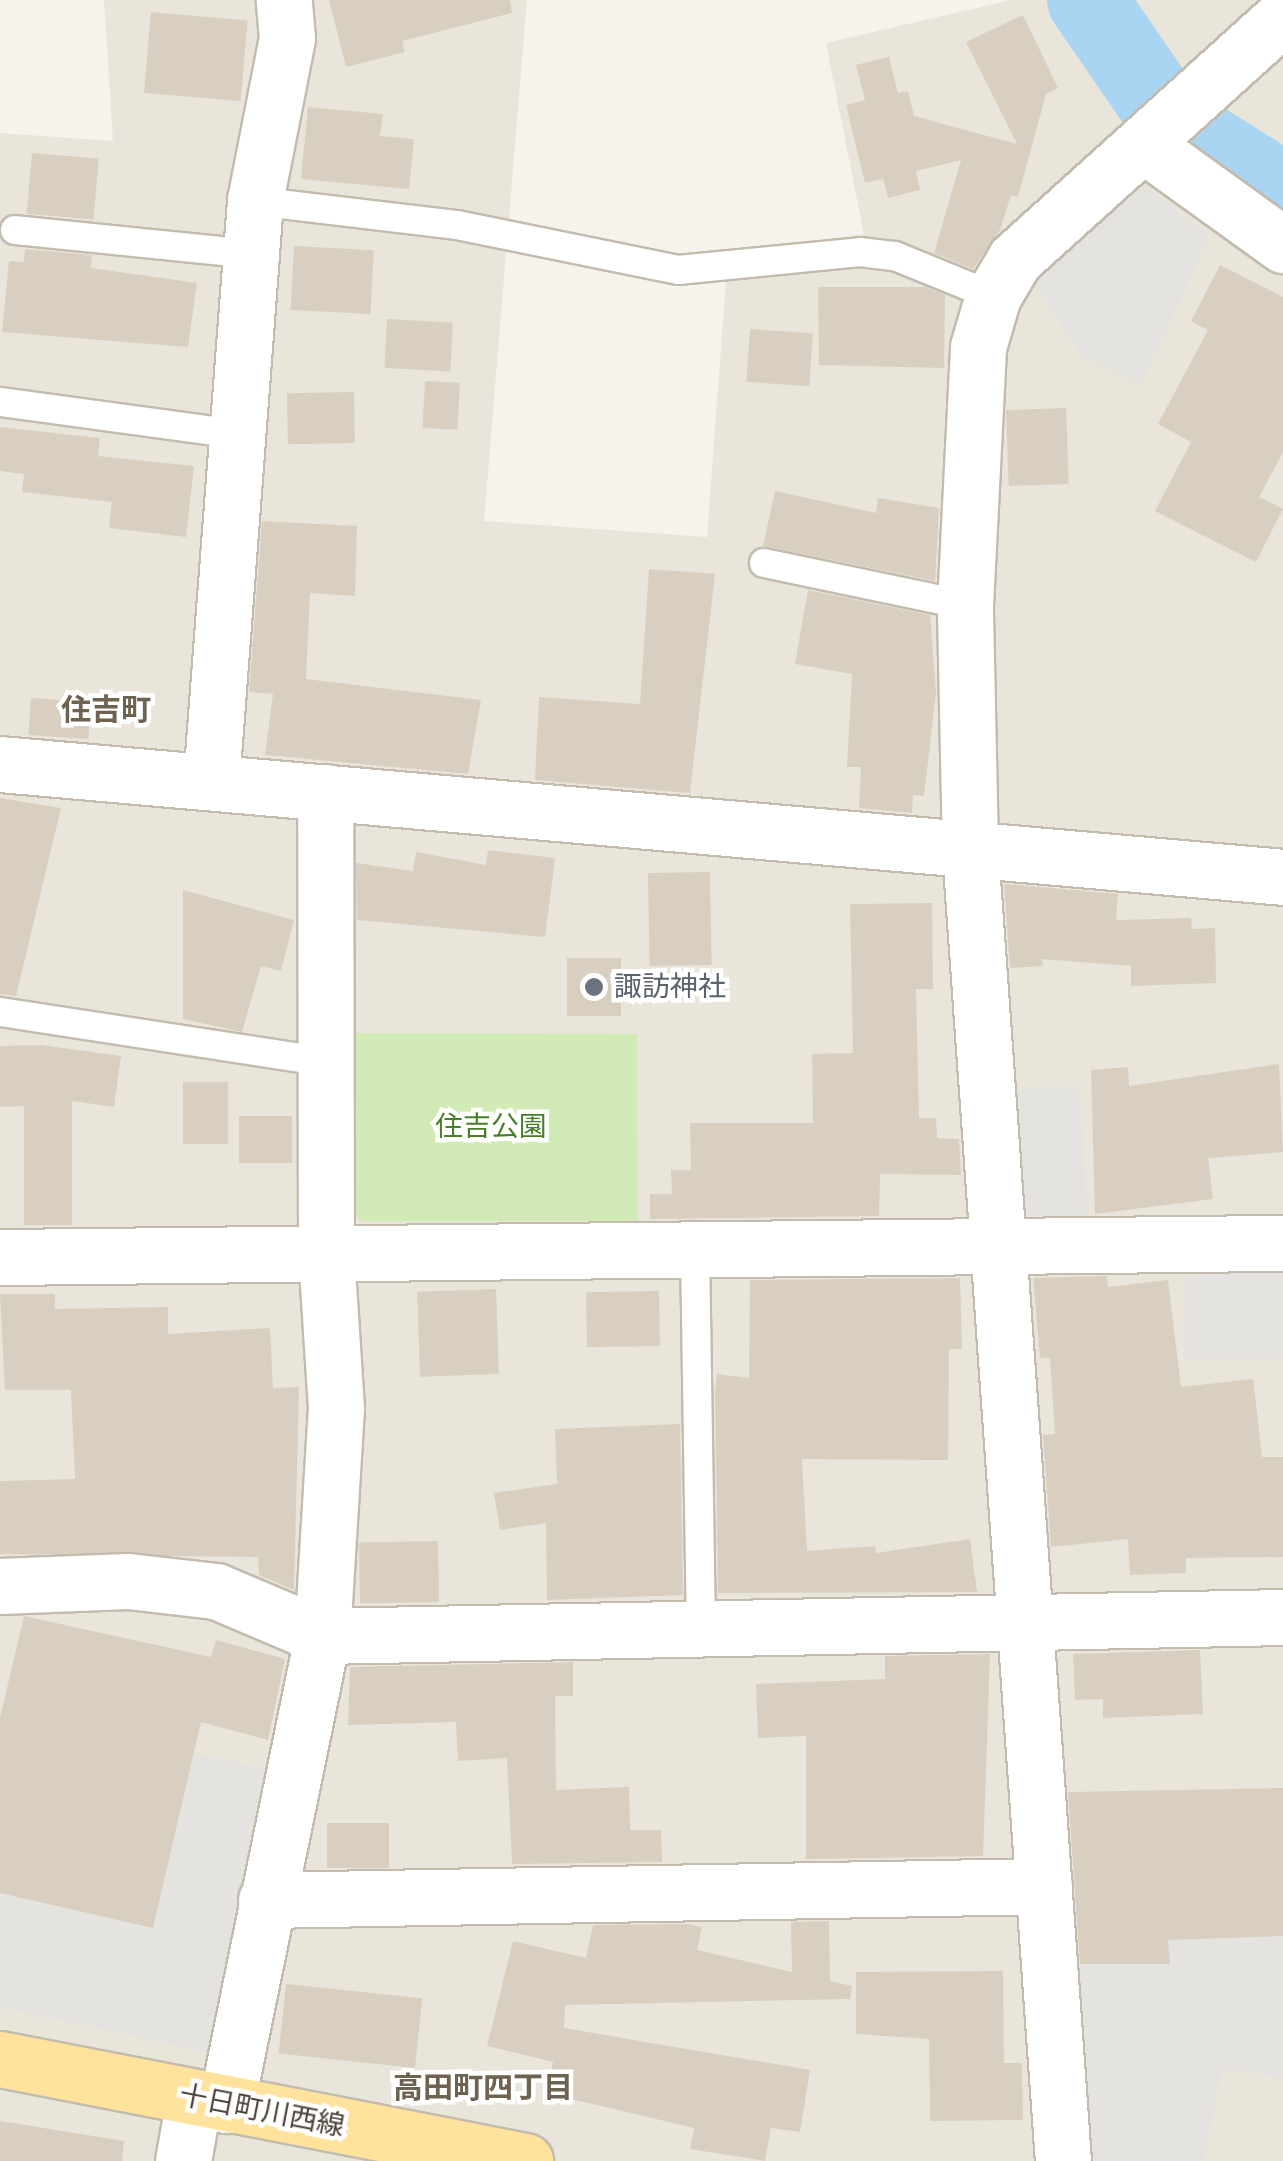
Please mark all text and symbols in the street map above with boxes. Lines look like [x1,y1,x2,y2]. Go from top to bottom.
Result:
district label: 住吉町 [61,693,151,729]
place label: 諏訪神社 [614,970,726,1004]
marker: 諏訪神社 [583,976,605,998]
park label: 住吉公園 [435,1110,547,1144]
district label: 高田町四丁目 [393,2071,573,2107]
street label: 十日町川西線 [176,2078,348,2144]

